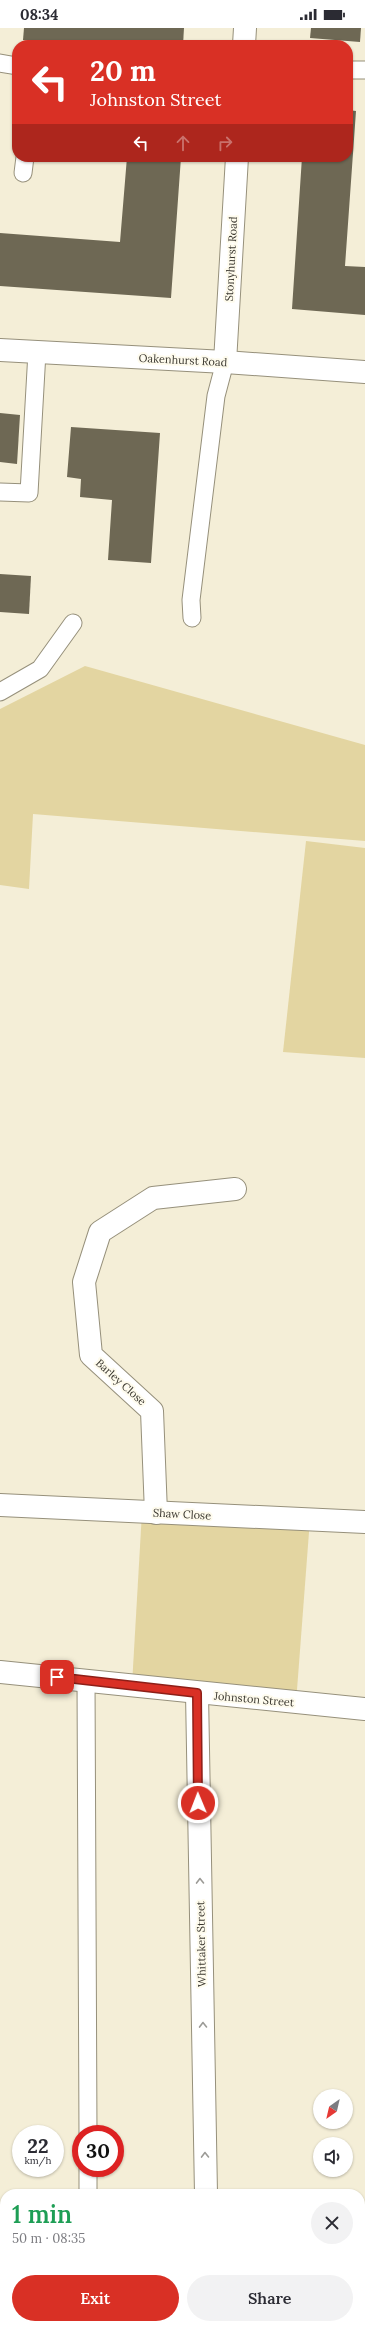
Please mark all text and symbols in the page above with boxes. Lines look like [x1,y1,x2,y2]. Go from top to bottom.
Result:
text: 08:34 [20,5,58,24]
text: 20 m [90,53,156,89]
icon: left [24,56,76,108]
text: Johnston Street [90,88,221,111]
icon: left [130,132,152,154]
icon: ahead [172,132,194,154]
icon: right [214,132,236,154]
street label: Stonyhurst Road [222,216,240,302]
street label: Oakenhurst Road [138,351,228,369]
street label: Barley Close [93,1356,149,1408]
street label: Shaw Close [153,1505,211,1523]
pin [40,1660,74,1694]
icon: arrive [46,1666,68,1688]
street label: Johnston Street [212,1688,295,1710]
position arrow [177,1782,219,1824]
one-way arrow [196,1878,204,1884]
street label: Whittaker Street [193,1900,209,1987]
one-way arrow [198,2022,207,2028]
north arrow [313,2089,353,2129]
map controls [313,2089,353,2177]
speed limit sign: 30 [72,2125,124,2177]
text: 22 [27,2133,49,2158]
button: sound [313,2137,353,2177]
one-way arrow [201,2152,209,2158]
text: km/h [24,2154,52,2167]
text: 1 min [12,2199,72,2230]
button: close [311,2202,353,2244]
text: 50 m · 08:35 [12,2230,85,2247]
button: Exit [12,2275,179,2321]
button: Share [187,2275,353,2321]

